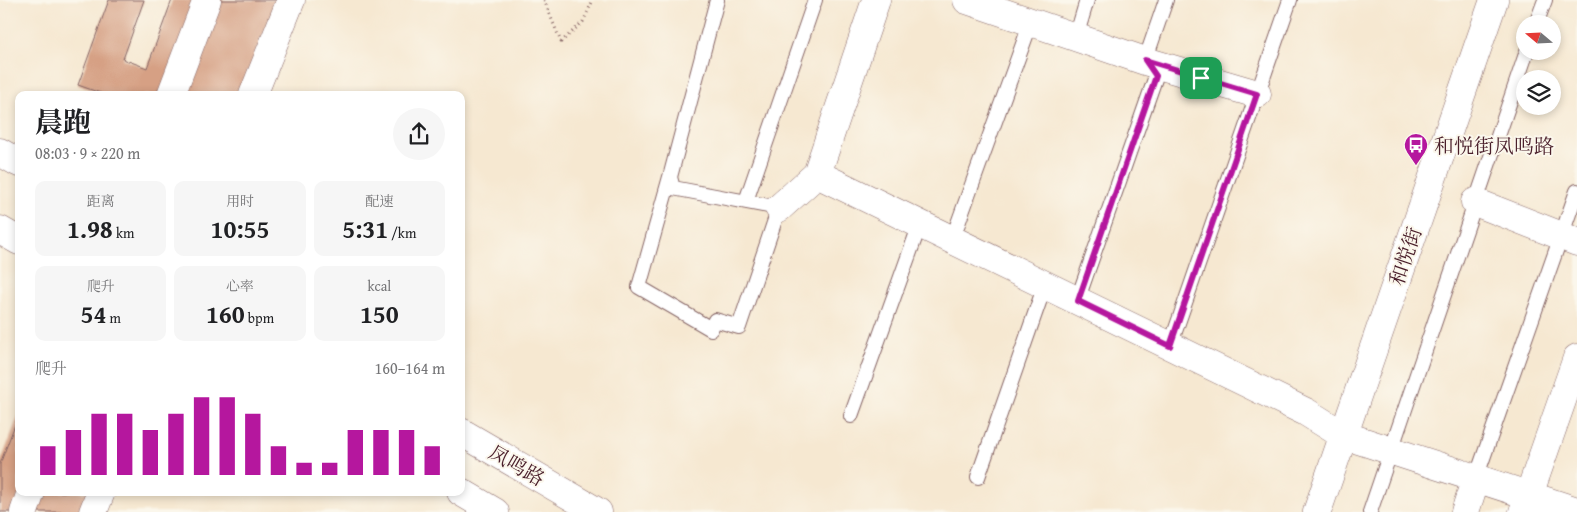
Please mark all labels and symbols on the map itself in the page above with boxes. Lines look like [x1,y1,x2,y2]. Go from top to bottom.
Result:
north arrow [1516,15,1561,60]
pin [1180,57,1222,99]
place label: 和悦街凤鸣路 [1434,131,1554,160]
bus stop icon: 和悦街凤鸣路 [1403,132,1429,166]
street label: 和悦街 [1382,223,1428,289]
street label: 凤鸣路 [484,437,550,493]

